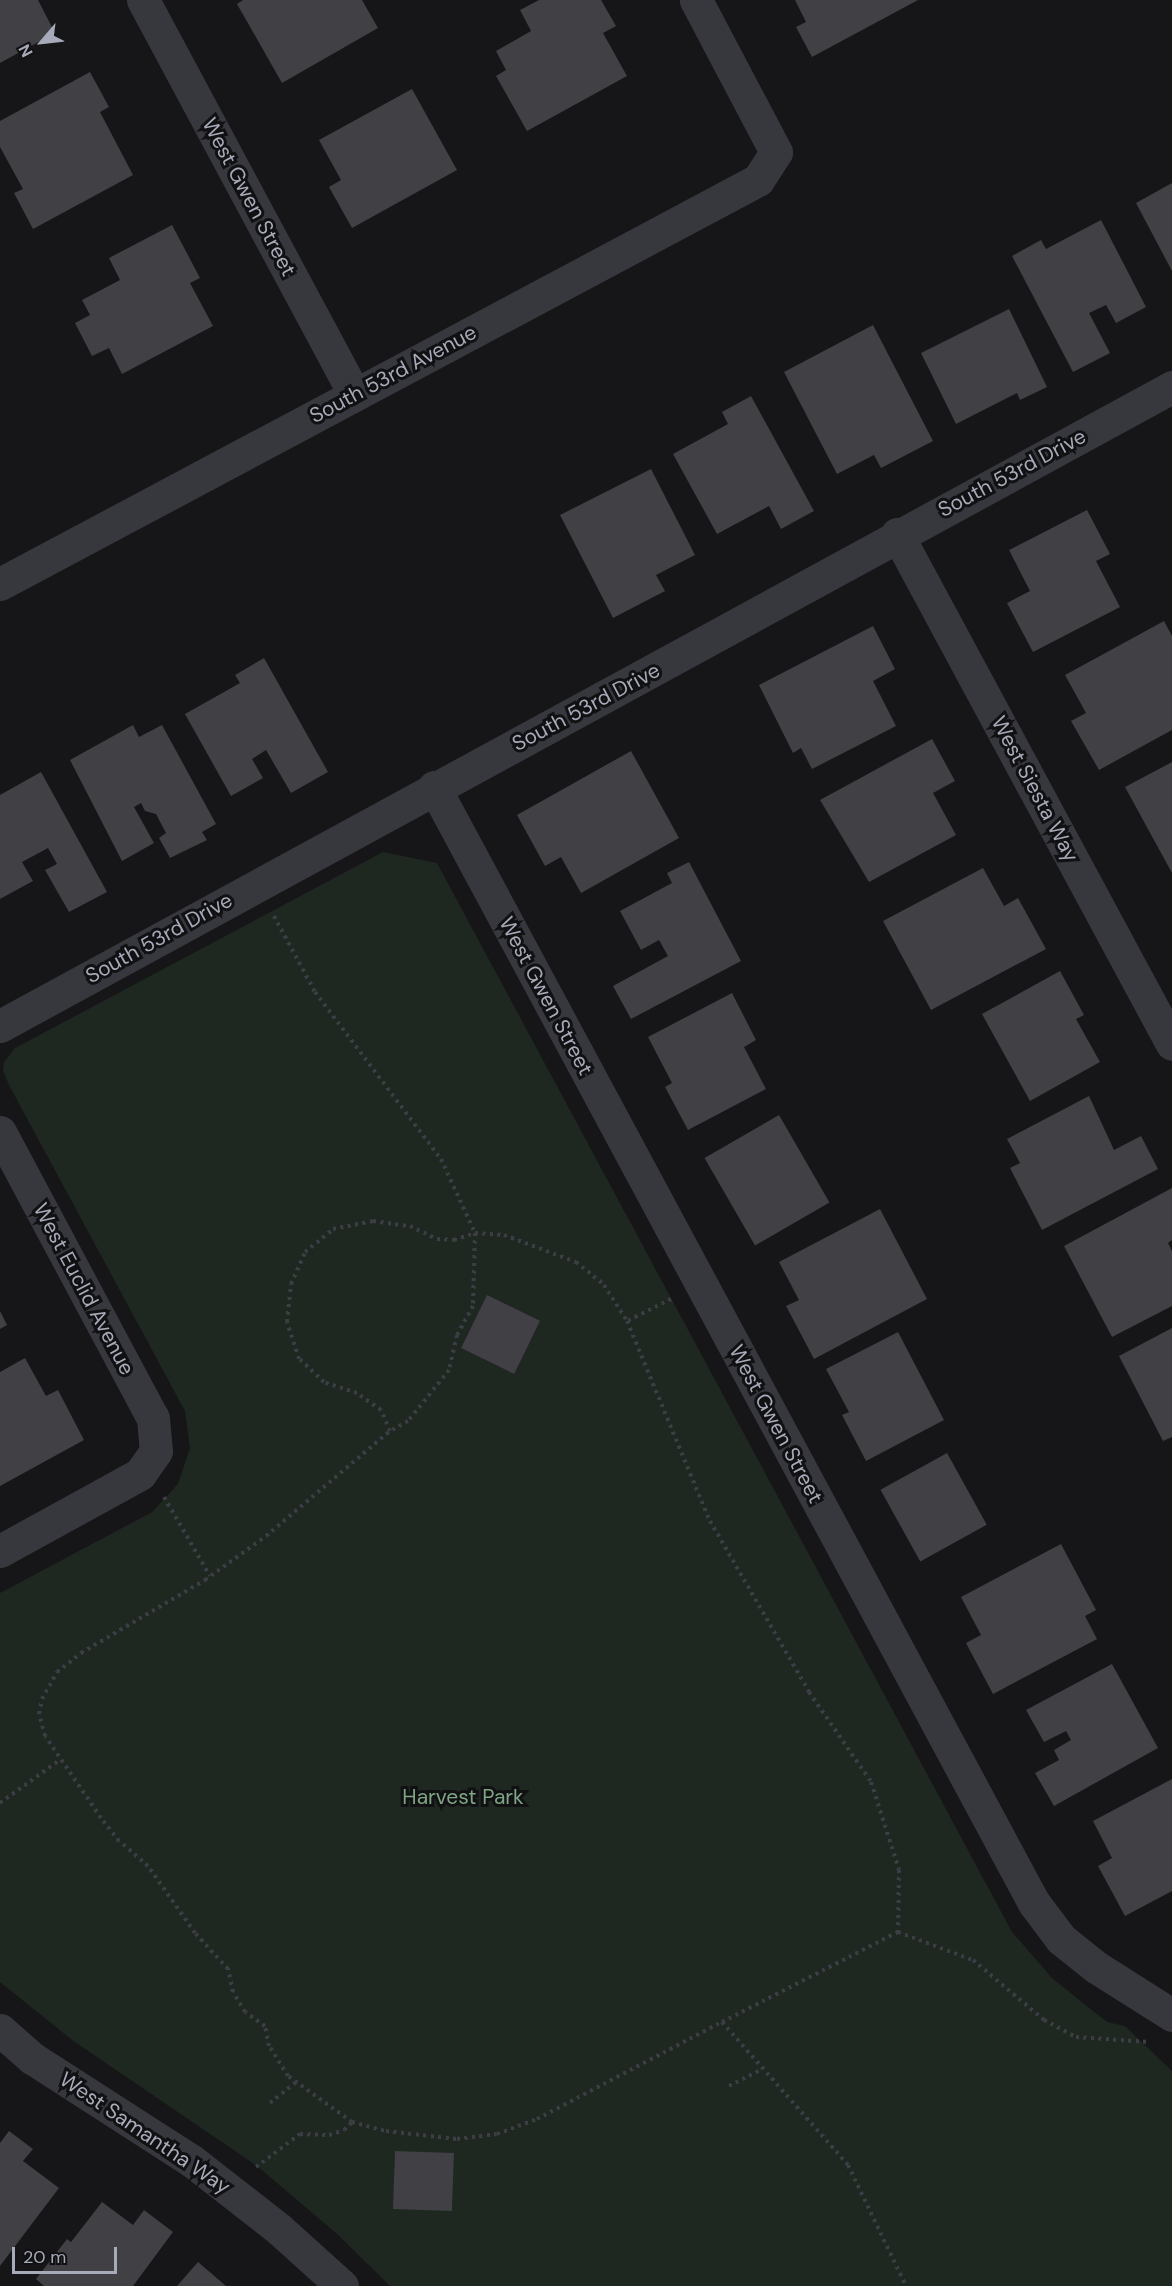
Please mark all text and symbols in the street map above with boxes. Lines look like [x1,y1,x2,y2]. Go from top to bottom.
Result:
north arrow [12,12,72,72]
text: N [14,41,38,61]
street label: West Gwen Street [197,114,301,280]
street label: South 53rd Avenue [305,319,481,429]
street label: South 53rd Drive [934,423,1090,523]
street label: South 53rd Drive [508,657,664,757]
street label: West Siesta Way [986,712,1084,866]
street label: South 53rd Drive [81,887,237,989]
street label: West Gwen Street [494,913,598,1079]
street label: West Euclid Avenue [28,1199,140,1379]
street label: West Gwen Street [724,1341,828,1507]
park label: Harvest Park [402,1784,524,1810]
street label: West Samantha Way [55,2067,235,2199]
scale bar [15,2235,120,2273]
text: 20 m [23,2245,66,2269]

